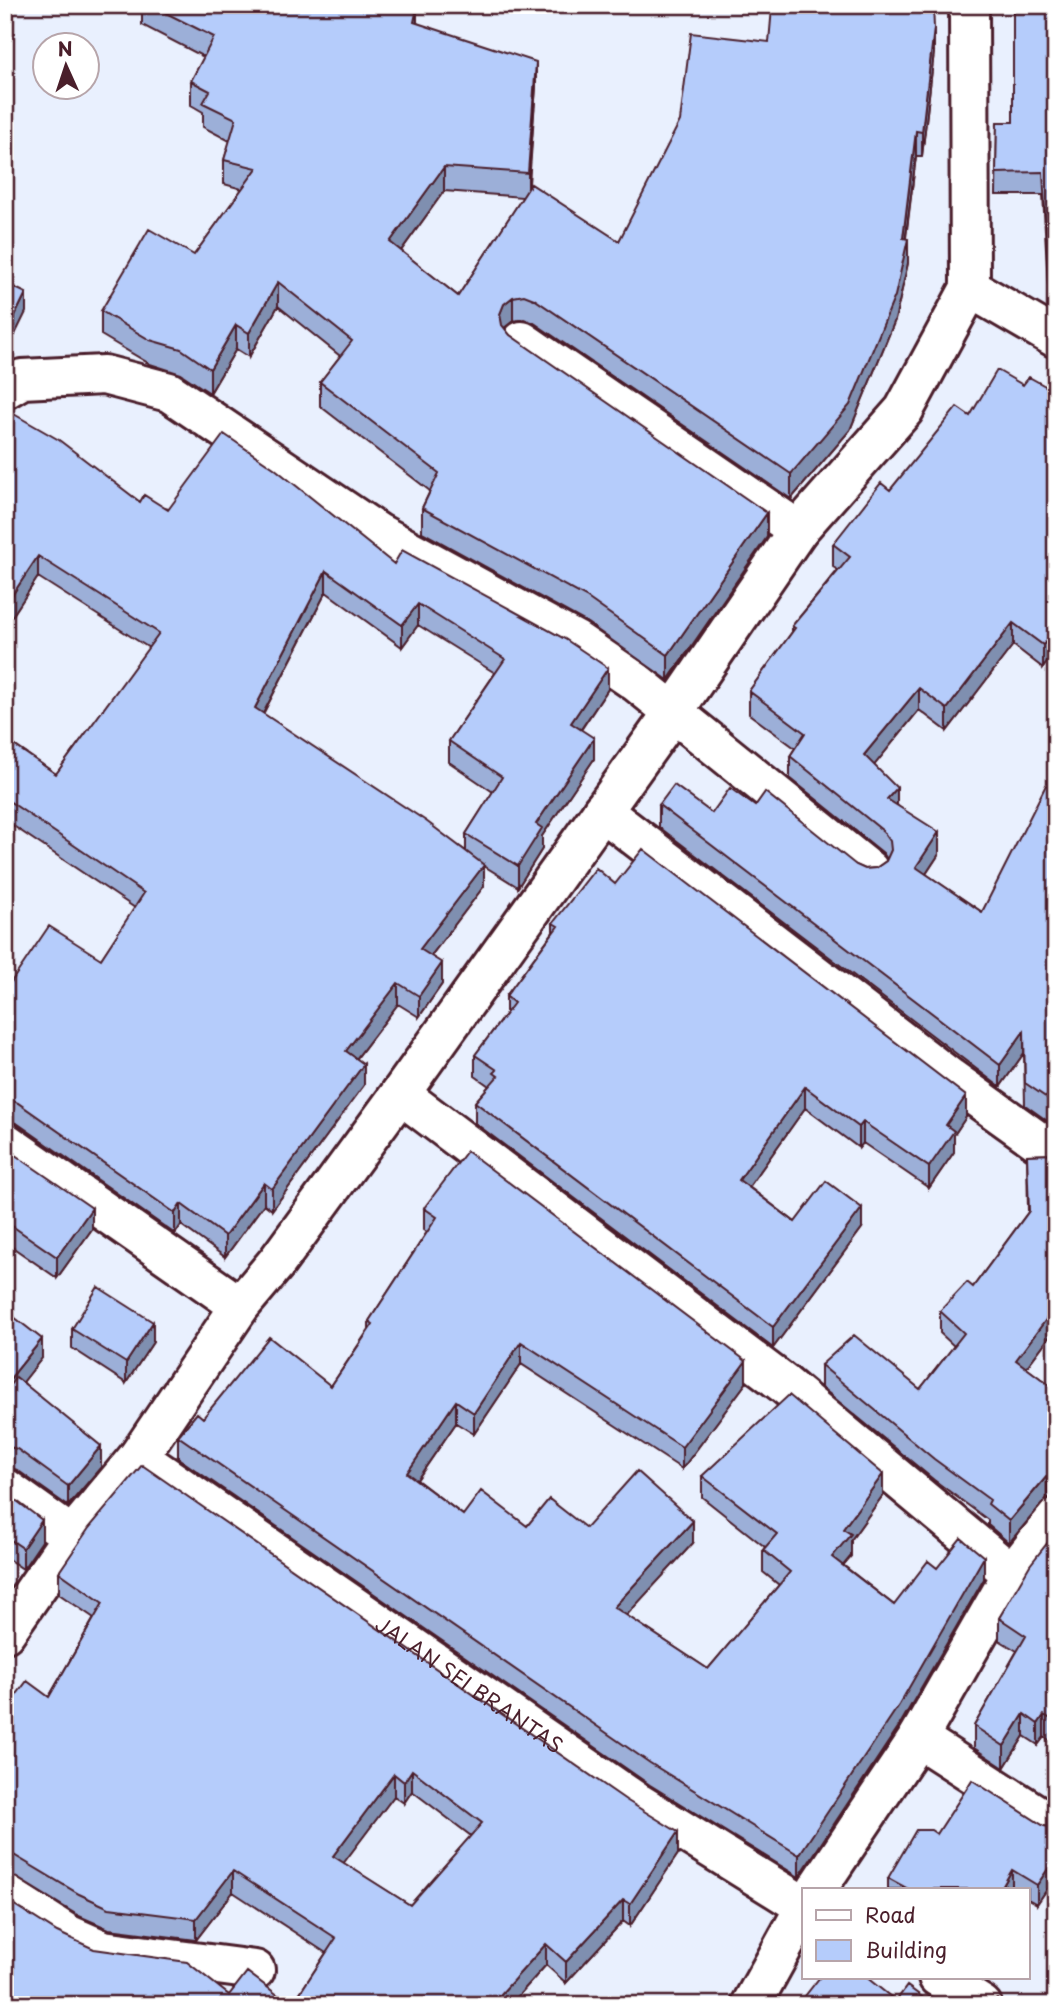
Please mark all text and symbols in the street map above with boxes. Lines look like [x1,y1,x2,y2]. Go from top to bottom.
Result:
north arrow [32,32,102,102]
text: N [57,34,73,62]
street label: JALAN SEI BRANTAS [369,1608,570,1760]
legend [802,1888,1030,1979]
text: Road [865,1898,916,1930]
text: Building [865,1933,947,1965]

